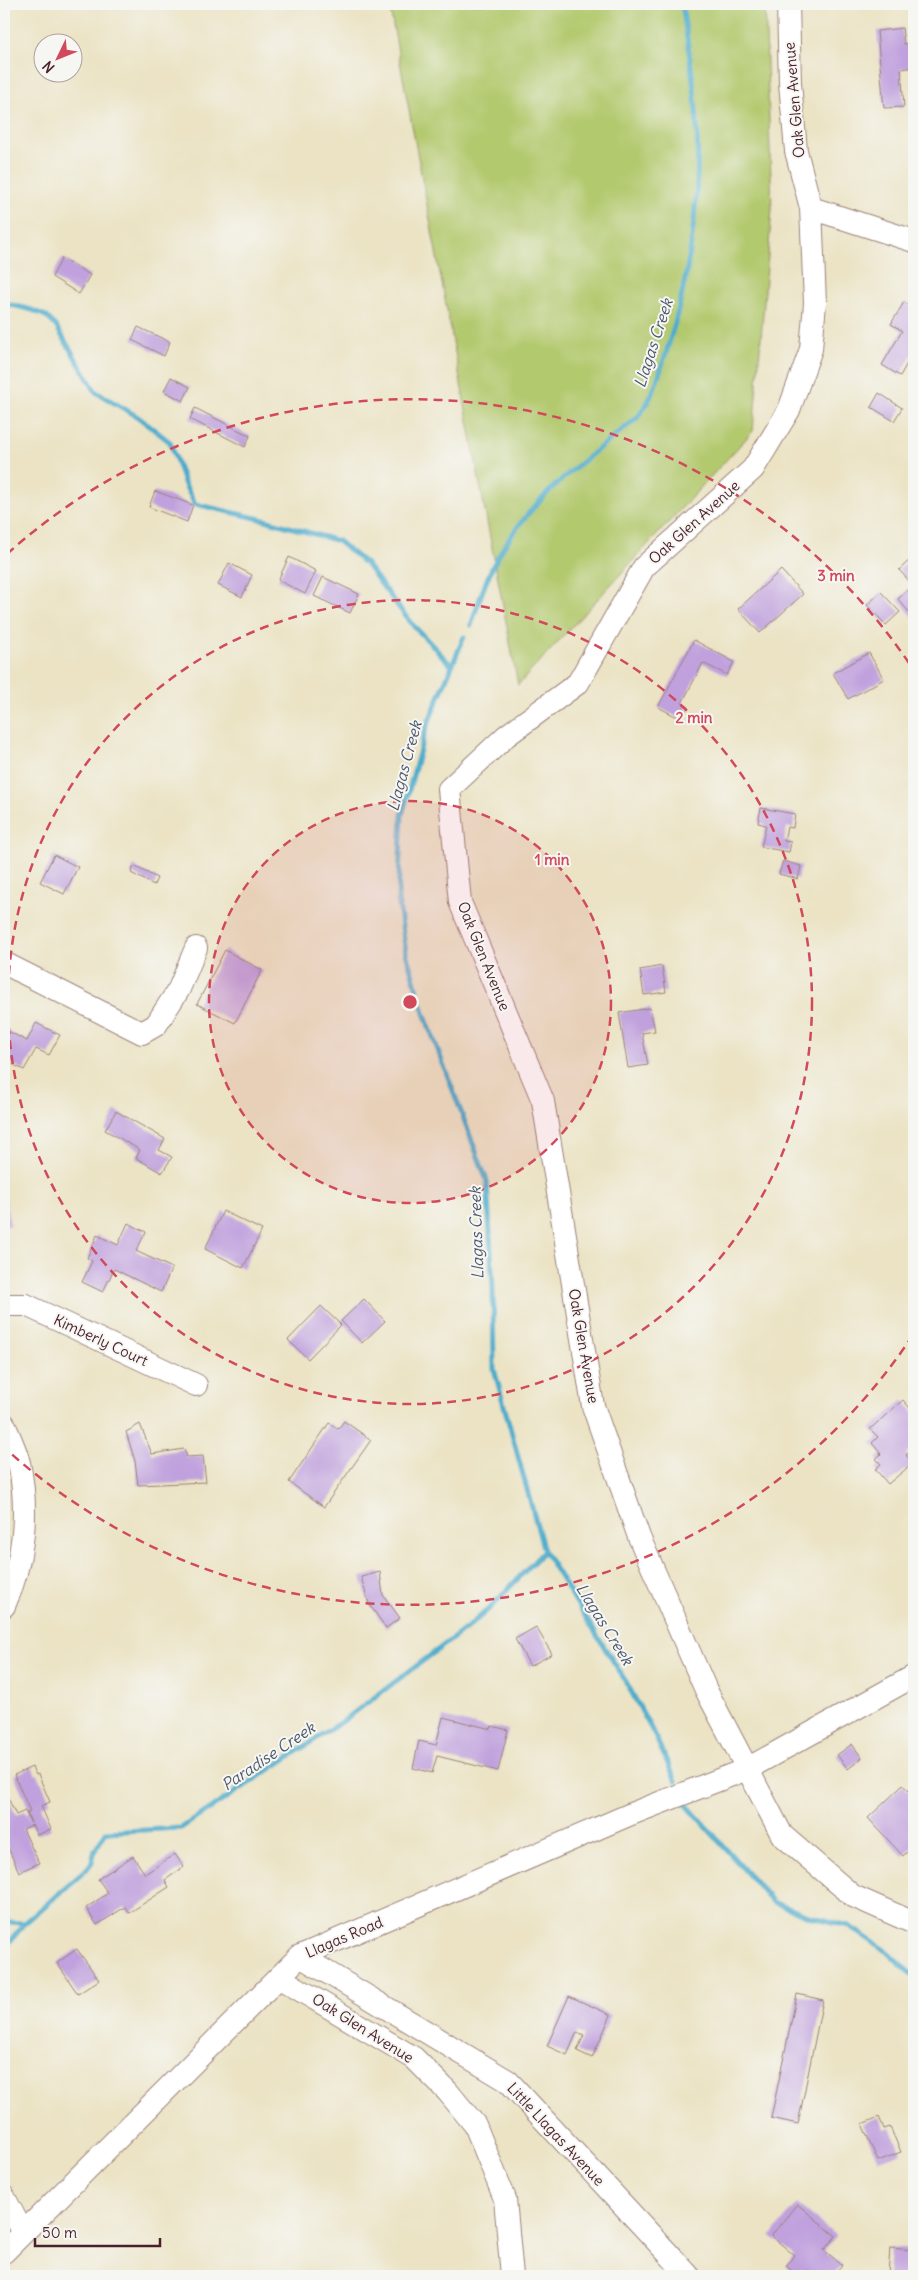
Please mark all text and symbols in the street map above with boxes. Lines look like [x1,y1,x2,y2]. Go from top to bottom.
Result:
north arrow [32,32,82,82]
street label: Oak Glen Avenue [779,41,809,159]
text: N [39,57,58,77]
water label: Llagas Creek [629,294,677,390]
street label: Oak Glen Avenue [644,476,744,568]
text: 3 min [817,566,855,585]
text: 2 min [676,708,713,727]
water label: Llagas Creek [382,717,426,813]
text: 1 min [535,850,570,869]
street label: Oak Glen Avenue [453,899,515,1013]
centre of rings [401,993,419,1011]
water label: Llagas Creek [464,1185,488,1280]
street label: Oak Glen Avenue [565,1287,603,1405]
street label: Kimberly Court [51,1310,151,1370]
water label: Llagas Creek [572,1580,639,1670]
water label: Paradise Creek [217,1716,320,1795]
street label: Llagas Road [302,1912,386,1962]
street label: Oak Glen Avenue [309,1989,417,2067]
street label: Little Llagas Avenue [503,2078,609,2190]
scale bar [35,2215,160,2247]
text: 50 m [42,2223,77,2242]

